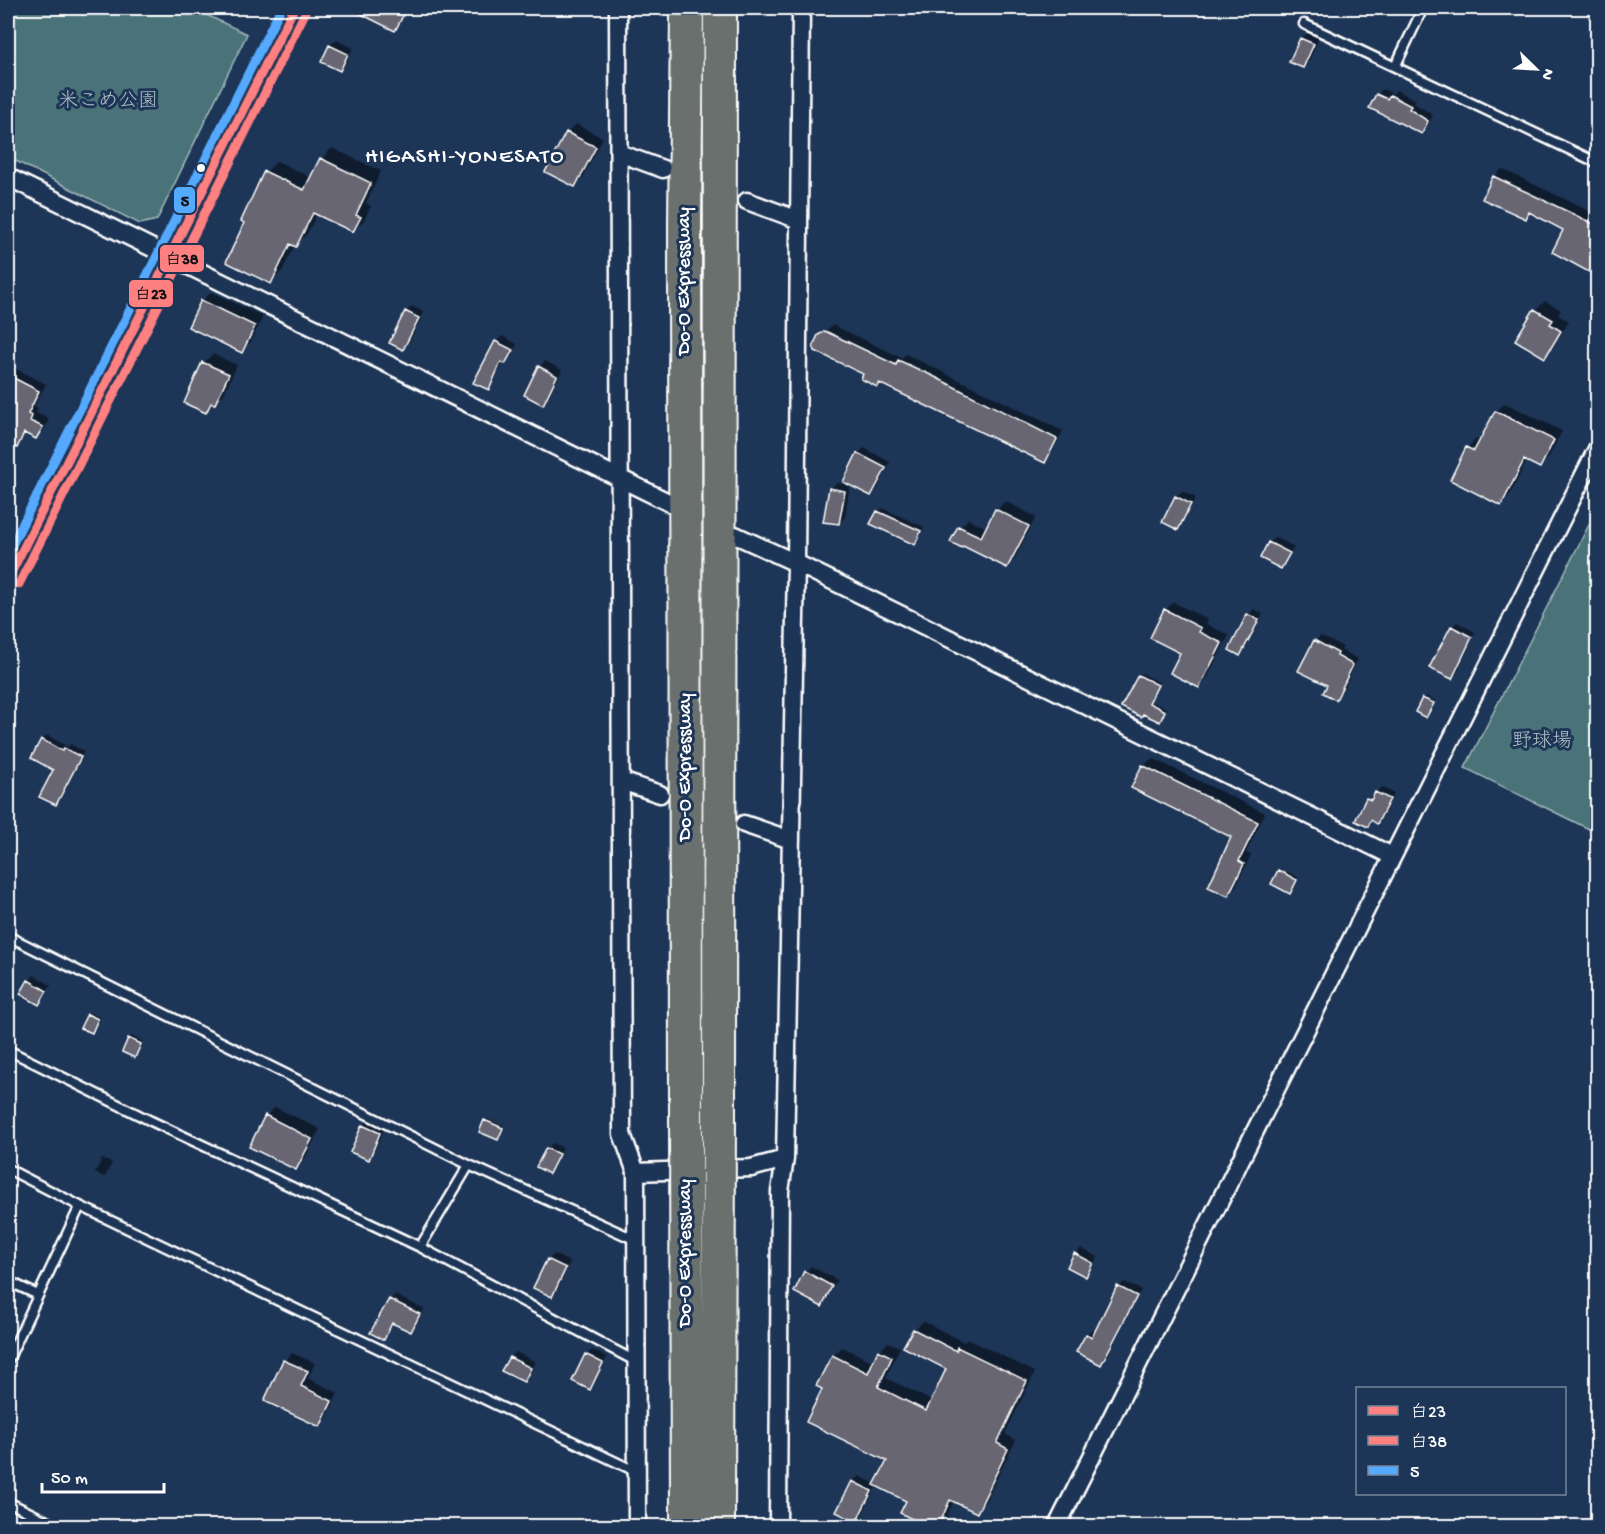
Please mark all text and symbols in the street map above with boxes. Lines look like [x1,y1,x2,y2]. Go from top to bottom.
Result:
north arrow [1506,39,1566,99]
text: N [1535,65,1557,83]
park label: 米こめ公園 [58,89,158,114]
district label: HIGASHI-YONESATO [365,145,565,171]
unlabelled marker [195,162,207,174]
line badge: 5 [173,186,196,214]
text: 5 [181,194,190,213]
street label: Do-O Expressway [674,207,697,357]
line badge: 白38 [159,244,205,273]
text: 白38 [165,251,199,271]
line badge: 白23 [128,279,174,308]
text: 白23 [135,286,167,306]
street label: Do-O Expressway [675,693,698,843]
park label: 野球場 [1512,729,1572,754]
street label: Do-O Expressway [675,1179,698,1329]
legend [1356,1387,1566,1495]
text: 白23 [1410,1402,1446,1424]
text: 白38 [1410,1432,1447,1454]
scale bar [42,1456,164,1494]
text: 5 [1410,1463,1419,1484]
text: 50 m [51,1469,88,1490]

